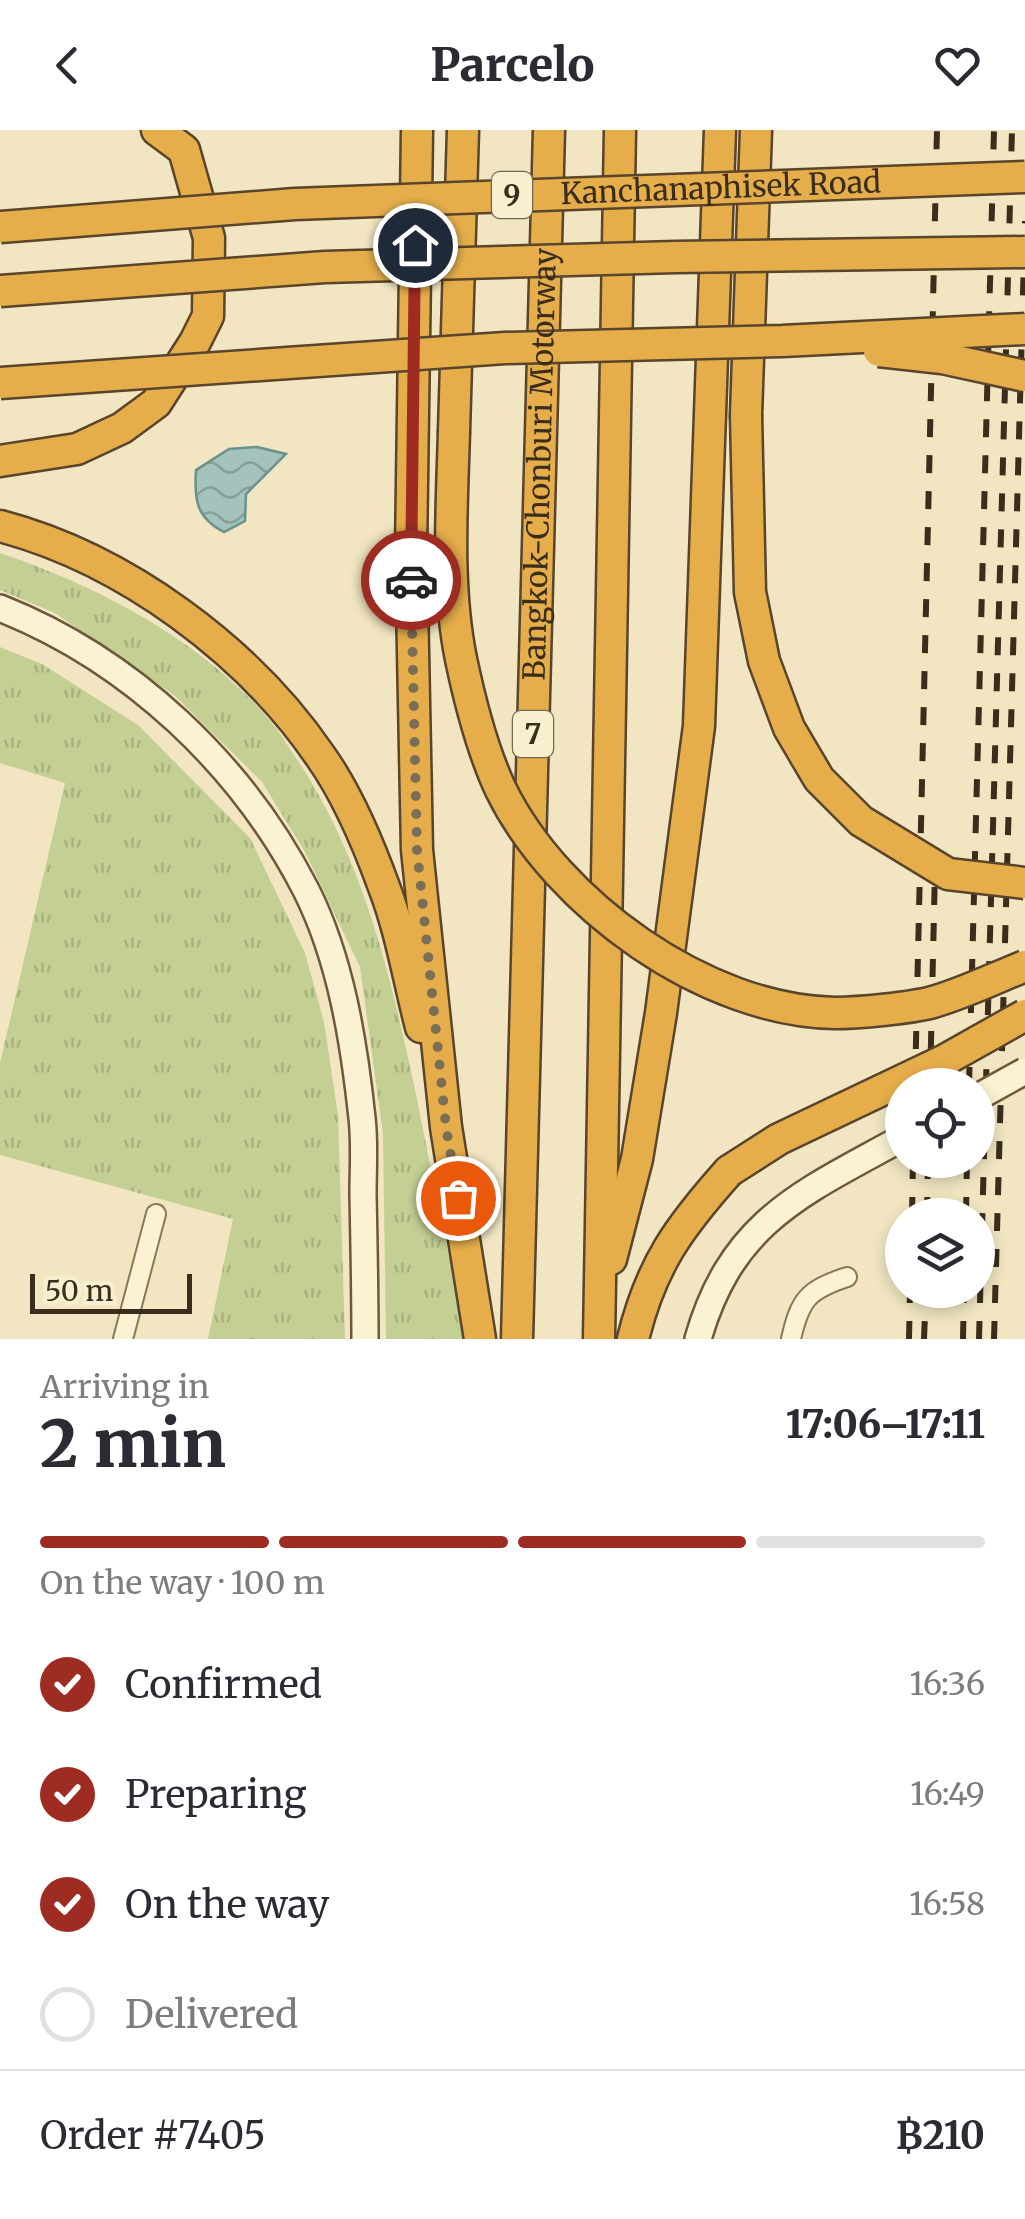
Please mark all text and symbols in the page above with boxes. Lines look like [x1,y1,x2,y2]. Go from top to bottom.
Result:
text: Parcelo [430,37,595,93]
icon: back [40,38,95,93]
icon: heart [930,38,985,93]
street label: Kanchanaphisek Road [560,162,882,212]
road number: 9 [492,172,532,218]
pin [373,203,458,288]
icon: home [388,218,443,273]
street label: Bangkok-Chonburi Motorway [514,247,564,681]
courier [361,530,461,630]
icon: car [384,553,439,608]
road number: 7 [513,711,553,757]
map controls [885,1068,995,1308]
button: locate [885,1068,995,1178]
pin [416,1156,501,1241]
icon: bag [431,1171,486,1226]
button: layers [885,1198,995,1308]
scale bar [30,1269,192,1314]
text: 50 m [45,1273,113,1309]
text: Arriving in [40,1367,209,1407]
text: 17:06–17:11 [786,1401,985,1448]
text: 2 min [40,1403,226,1485]
text: On the way · 100 m [40,1563,325,1603]
icon: check [40,1657,95,1712]
text: Confirmed [125,1661,322,1708]
text: 16:36 [909,1664,985,1704]
icon: check [40,1767,95,1822]
text: Preparing [125,1771,307,1818]
text: 16:49 [910,1774,985,1814]
icon: check [40,1877,95,1932]
text: On the way [125,1881,329,1928]
text: 16:58 [909,1884,985,1924]
text: Delivered [125,1991,298,2038]
text: Order #7405 [40,2112,266,2159]
text: ฿210 [896,2112,985,2159]

